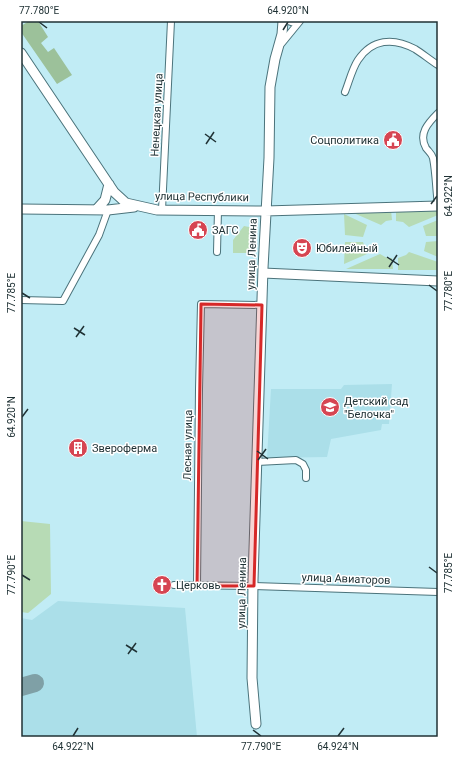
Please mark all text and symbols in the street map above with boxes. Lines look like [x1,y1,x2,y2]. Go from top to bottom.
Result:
text: 77.780°E [19,5,59,16]
text: 64.920°N [267,5,309,16]
street label: Ненецкая улица [148,73,166,157]
public building icon: Соцполитика [382,129,404,151]
place label: Соцполитика [310,134,379,147]
text: 64.922°N [443,175,454,217]
street label: улица Республики [155,190,249,204]
street label: улица Ленина [244,218,260,290]
public building icon: ЗАГС [187,219,209,241]
place label: ЗАГС [212,224,239,237]
theatre icon: Юбилейный [291,237,313,259]
place label: Юбилейный [316,242,378,255]
text: 77.780°E [443,271,454,311]
text: 77.785°E [6,273,17,313]
place label: Детский сад "Белочка" [344,395,409,421]
text: 64.920°N [6,396,17,438]
school or university icon: Детский сад "Белочка" [319,396,341,418]
street label: Лесная улица [181,410,195,480]
building icon: Звероферма [67,437,89,459]
place label: Звероферма [92,442,157,455]
text: 77.785°E [443,553,454,593]
text: 77.790°E [6,555,17,595]
street label: улица Ленина [235,557,249,629]
street label: улица Авиаторов [301,571,391,587]
church icon: Церковь [151,574,173,596]
place label: Церковь [176,579,220,592]
text: 64.922°N [52,741,94,752]
text: 77.790°E [241,741,281,752]
text: 64.924°N [317,741,359,752]

